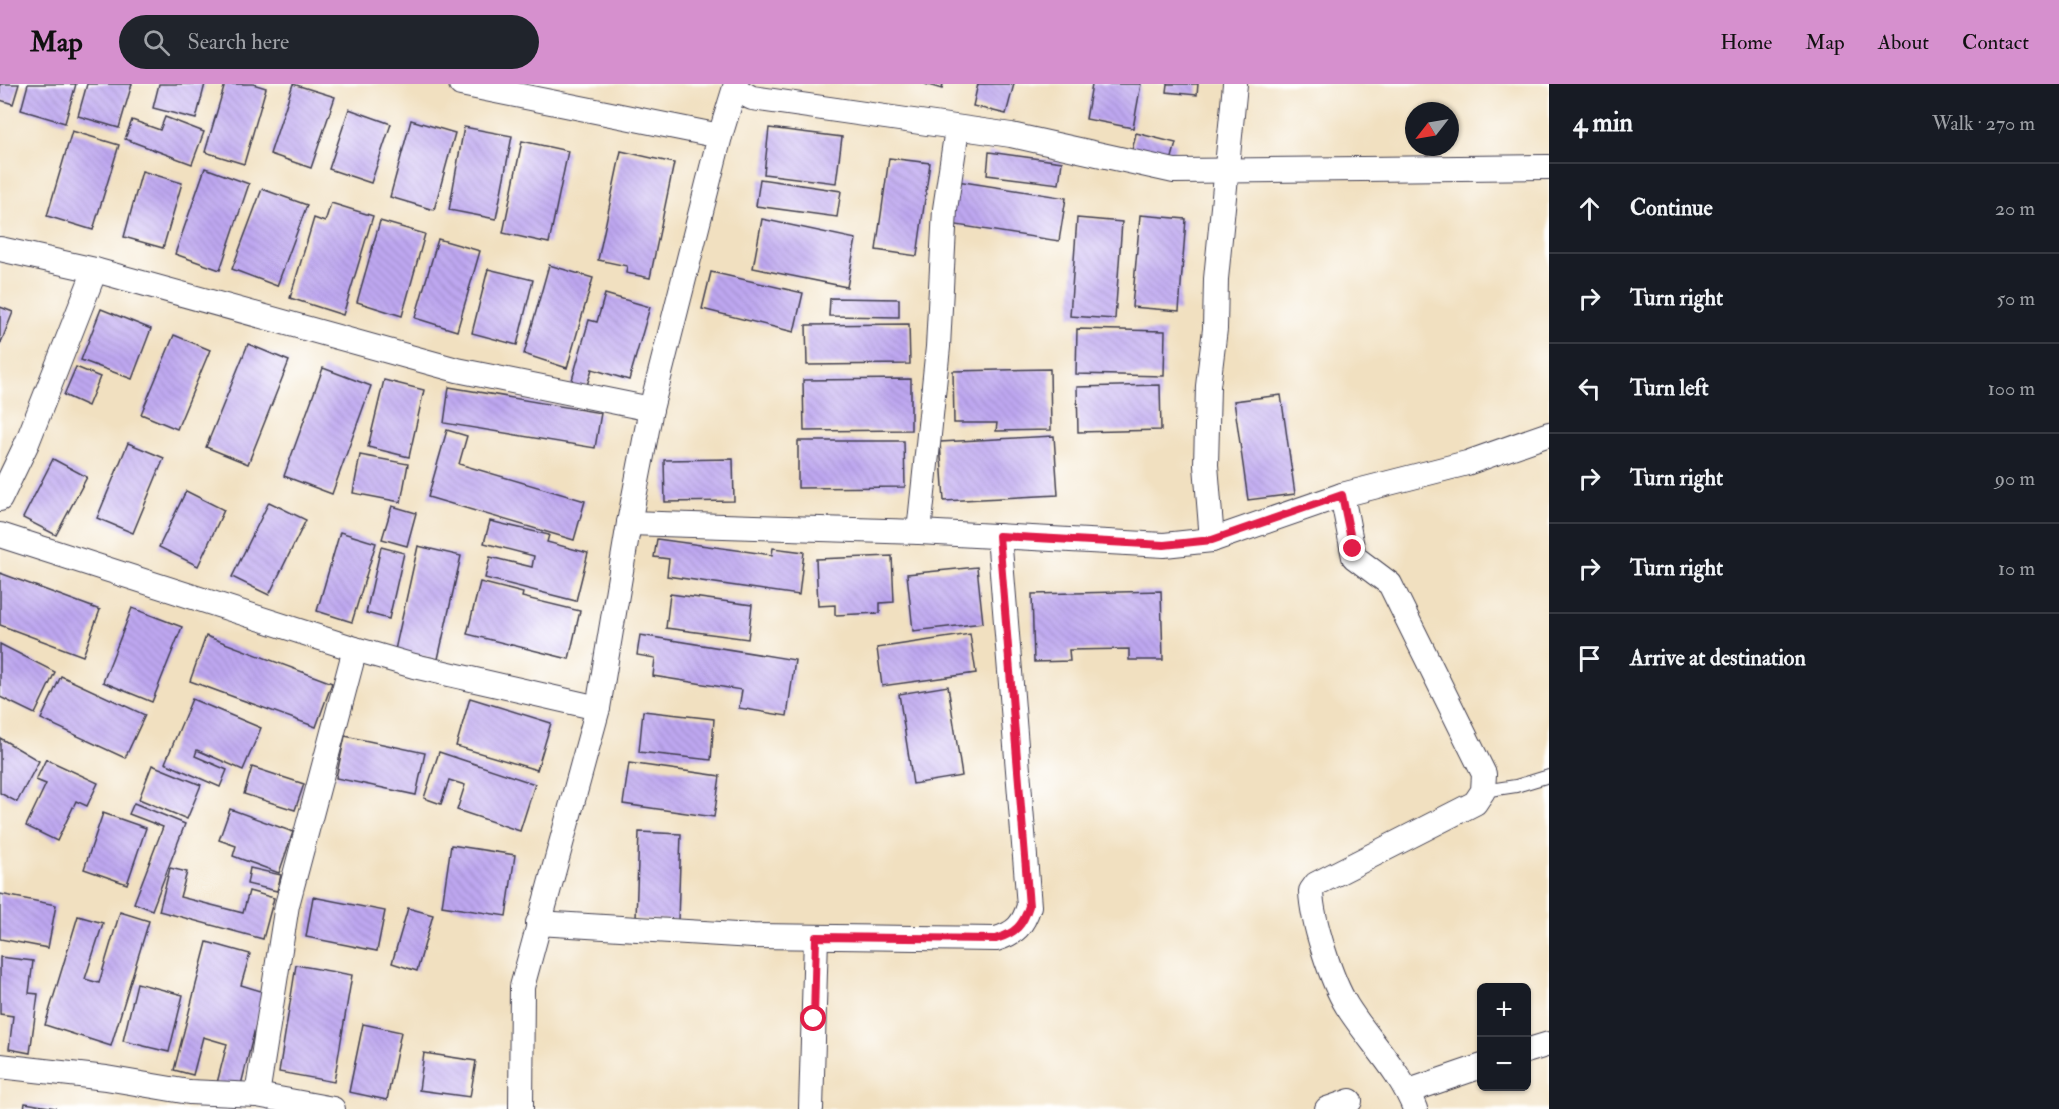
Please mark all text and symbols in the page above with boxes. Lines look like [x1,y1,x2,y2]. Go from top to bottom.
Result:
search box [119,15,539,69]
text: Map [30,25,83,60]
icon: search [140,26,173,59]
text: Search here [188,28,289,56]
text: Home [1720,29,1772,56]
text: Map [1805,29,1845,56]
text: About [1878,29,1929,56]
text: Contact [1962,29,2029,56]
north arrow [1405,102,1459,156]
text: 4 min [1573,107,1633,139]
text: Walk · 270 m [1932,111,2035,136]
icon: ahead [1573,192,1606,225]
text: Continue [1630,194,1713,222]
text: 20 m [1995,196,2035,221]
icon: right [1573,282,1606,315]
text: Turn right [1630,284,1723,312]
text: 50 m [1996,286,2035,311]
icon: left [1573,372,1606,405]
text: Turn left [1630,374,1709,402]
text: 100 m [1988,376,2035,401]
icon: right [1573,462,1606,495]
text: Turn right [1630,464,1723,492]
text: 90 m [1995,466,2035,491]
route end [1339,535,1365,561]
icon: right [1573,552,1606,585]
text: Turn right [1630,554,1723,582]
text: 10 m [1998,556,2035,581]
icon: arrive [1573,642,1606,675]
text: Arrive at destination [1630,644,1806,672]
map controls [1477,983,1531,1091]
button: + [1477,983,1531,1037]
route start [800,1005,826,1031]
button: − [1477,1037,1531,1091]

